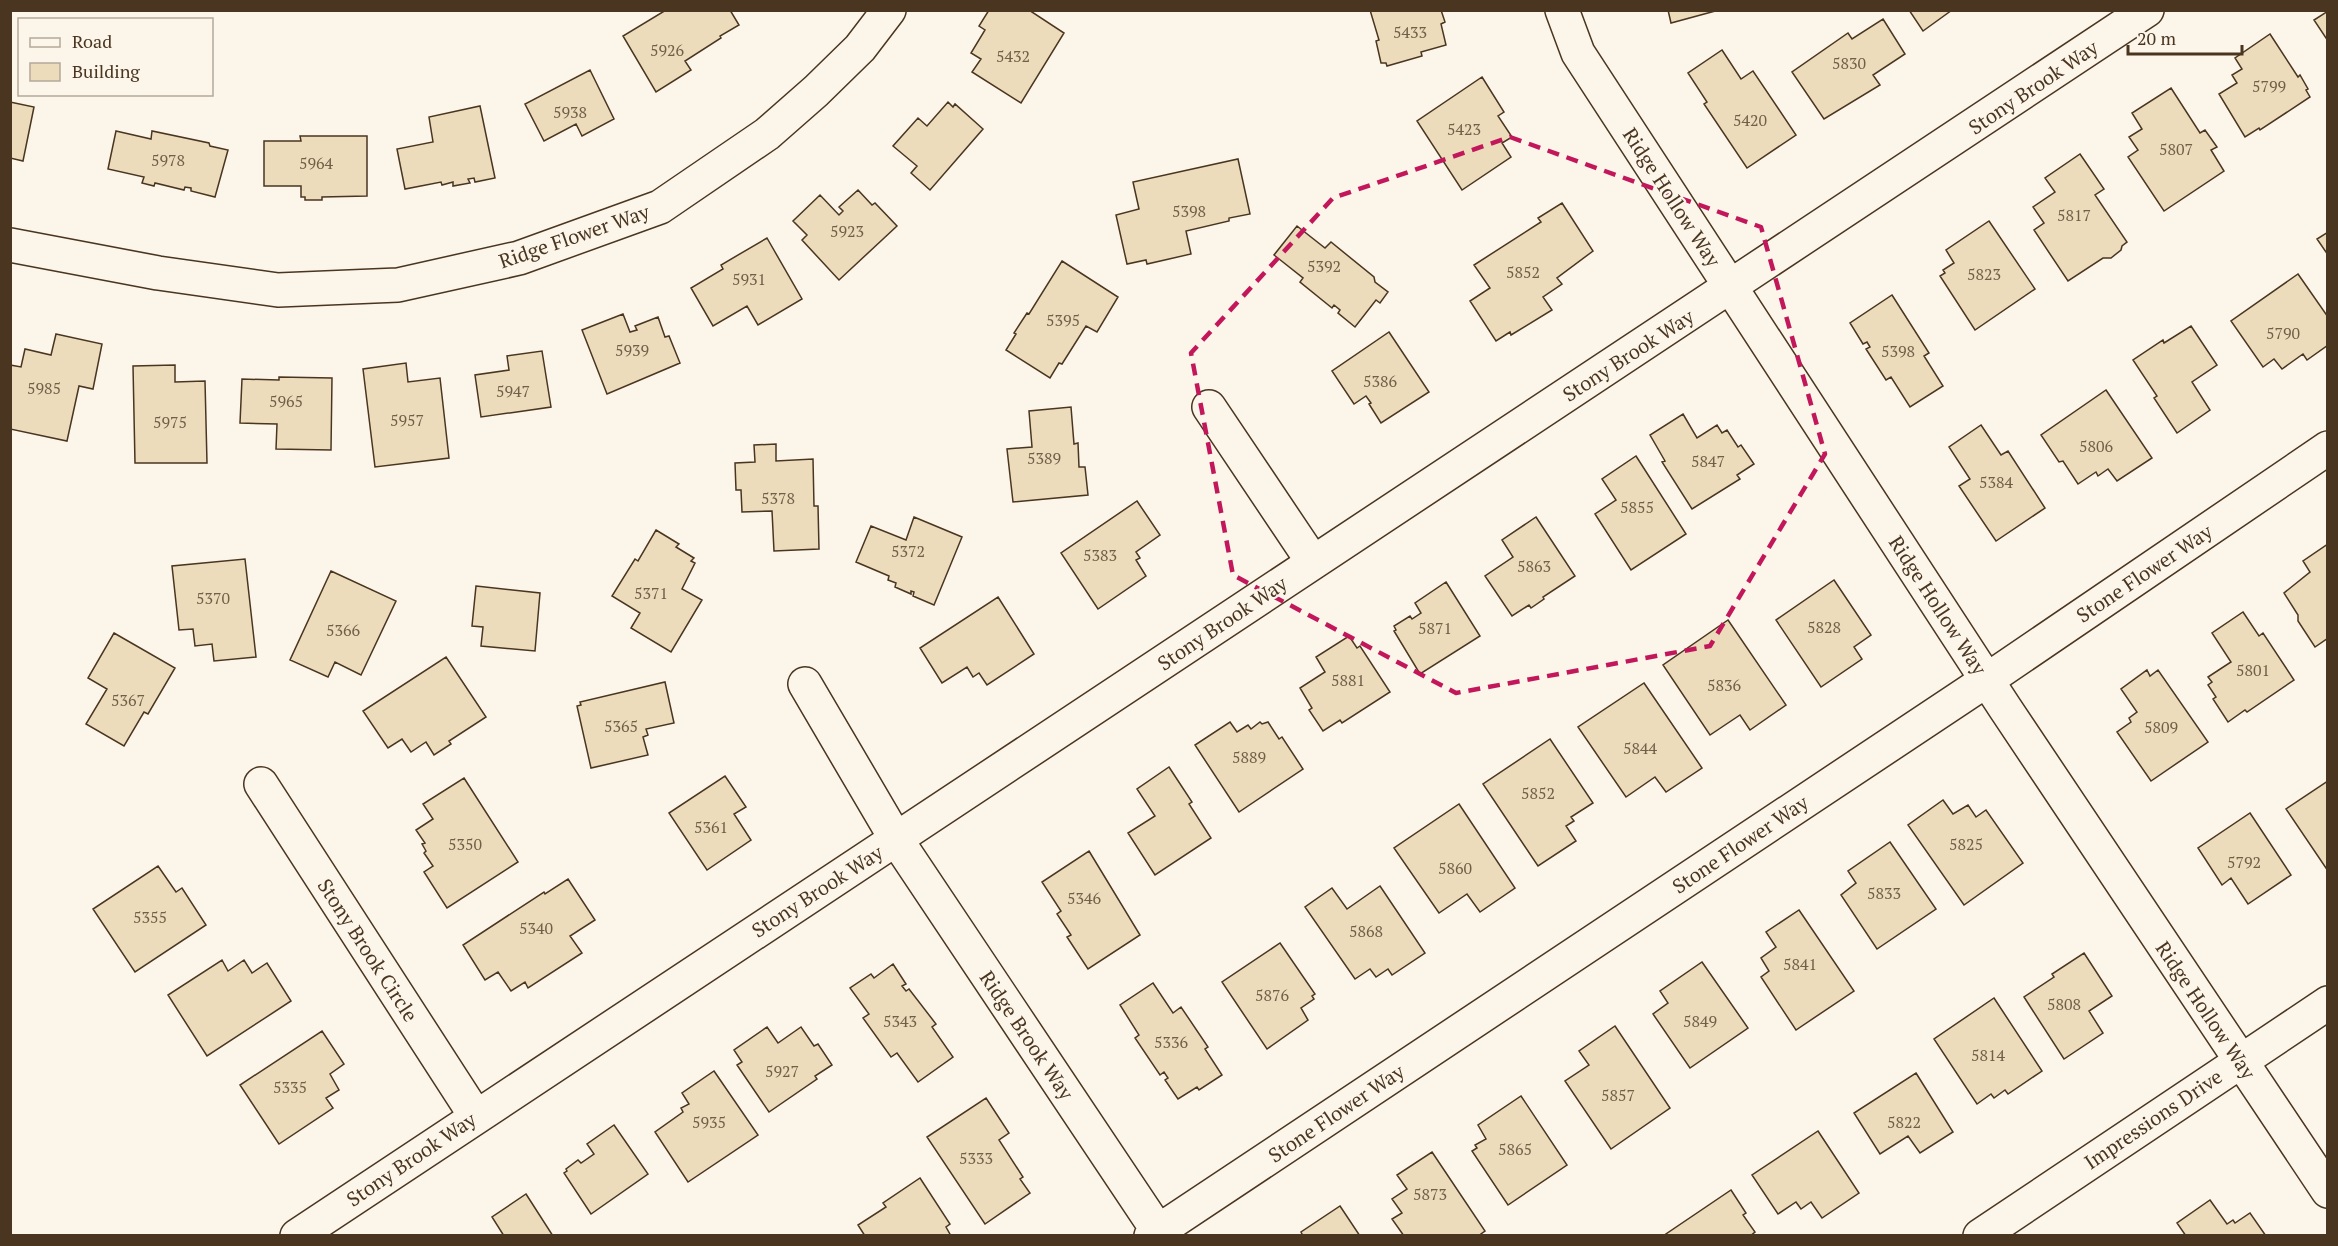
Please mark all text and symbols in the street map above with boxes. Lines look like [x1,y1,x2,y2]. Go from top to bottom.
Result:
legend [18,18,213,96]
scale bar [2128,18,2242,56]
house number: 5433 [1393,21,1427,43]
text: 20 m [2137,26,2177,50]
text: Road [72,29,112,53]
street label: Stony Brook Way [1963,33,2104,140]
house number: 5926 [650,39,685,61]
house number: 5432 [996,45,1030,67]
house number: 5830 [1832,52,1866,74]
text: Building [72,59,140,83]
house number: 5799 [2252,75,2286,97]
house number: 5938 [553,101,587,123]
house number: 5420 [1733,109,1767,131]
house number: 5423 [1447,118,1481,140]
street label: Ridge Hollow Way [1617,122,1728,273]
house number: 5807 [2159,138,2193,160]
house number: 5978 [151,149,185,171]
house number: 5964 [299,152,334,174]
street label: Ridge Flower Way [495,197,654,274]
house number: 5398 [1172,200,1206,222]
house number: 5817 [2057,204,2091,226]
house number: 5923 [830,220,864,242]
house number: 5392 [1307,255,1341,277]
house number: 5852 [1506,261,1540,283]
house number: 5823 [1967,263,2001,285]
house number: 5931 [732,268,766,290]
street label: Stony Brook Way [1557,302,1699,407]
house number: 5395 [1046,309,1080,331]
house number: 5790 [2266,322,2300,344]
house number: 5939 [615,339,649,361]
house number: 5398 [1881,340,1915,362]
house number: 5386 [1363,370,1398,392]
house number: 5985 [27,377,61,399]
house number: 5947 [496,380,530,402]
house number: 5965 [269,390,303,412]
house number: 5957 [390,409,424,431]
house number: 5975 [153,411,187,433]
house number: 5806 [2079,435,2114,457]
house number: 5389 [1027,447,1061,469]
house number: 5847 [1691,450,1725,472]
house number: 5384 [1979,471,2014,493]
house number: 5378 [761,487,795,509]
house number: 5855 [1620,496,1654,518]
street label: Stone Flower Way [2071,517,2218,628]
street label: Ridge Hollow Way [1883,530,1994,681]
house number: 5372 [891,540,925,562]
house number: 5383 [1083,544,1117,566]
house number: 5863 [1517,555,1551,577]
street label: Stony Brook Way [1152,569,1293,676]
house number: 5371 [634,582,668,604]
house number: 5370 [196,587,230,609]
house number: 5828 [1807,616,1841,638]
house number: 5871 [1418,617,1452,639]
house number: 5366 [326,619,361,641]
house number: 5801 [2236,659,2270,681]
house number: 5881 [1331,669,1365,691]
house number: 5836 [1707,674,1742,696]
house number: 5367 [111,689,145,711]
house number: 5365 [604,715,638,737]
house number: 5809 [2144,716,2178,738]
house number: 5844 [1623,737,1658,759]
house number: 5889 [1232,746,1266,768]
house number: 5852 [1521,782,1555,804]
street label: Stone Flower Way [1667,788,1814,899]
house number: 5361 [694,816,728,838]
house number: 5350 [448,833,482,855]
house number: 5825 [1949,833,1983,855]
street label: Stony Brook Way [746,838,888,943]
house number: 5792 [2227,851,2261,873]
house number: 5860 [1438,857,1472,879]
street label: Stony Brook Circle [312,873,424,1027]
house number: 5833 [1867,882,1901,904]
house number: 5346 [1067,887,1102,909]
house number: 5355 [133,906,167,928]
house number: 5340 [519,917,553,939]
house number: 5868 [1349,920,1383,942]
street label: Ridge Hollow Way [2150,936,2263,1085]
house number: 5841 [1783,953,1817,975]
street label: Ridge Brook Way [974,965,1081,1106]
house number: 5876 [1255,984,1290,1006]
house number: 5808 [2047,993,2081,1015]
house number: 5343 [883,1010,917,1032]
house number: 5849 [1683,1010,1717,1032]
house number: 5336 [1154,1031,1189,1053]
house number: 5814 [1971,1044,2006,1066]
street label: Stone Flower Way [1263,1057,1410,1168]
house number: 5927 [765,1060,799,1082]
street label: Impressions Drive [2079,1063,2227,1175]
house number: 5335 [273,1076,307,1098]
house number: 5857 [1601,1084,1635,1106]
street label: Stony Brook Way [341,1105,482,1212]
house number: 5935 [692,1111,726,1133]
house number: 5822 [1887,1111,1921,1133]
house number: 5865 [1498,1138,1532,1160]
house number: 5333 [959,1147,993,1169]
house number: 5873 [1413,1183,1447,1205]

